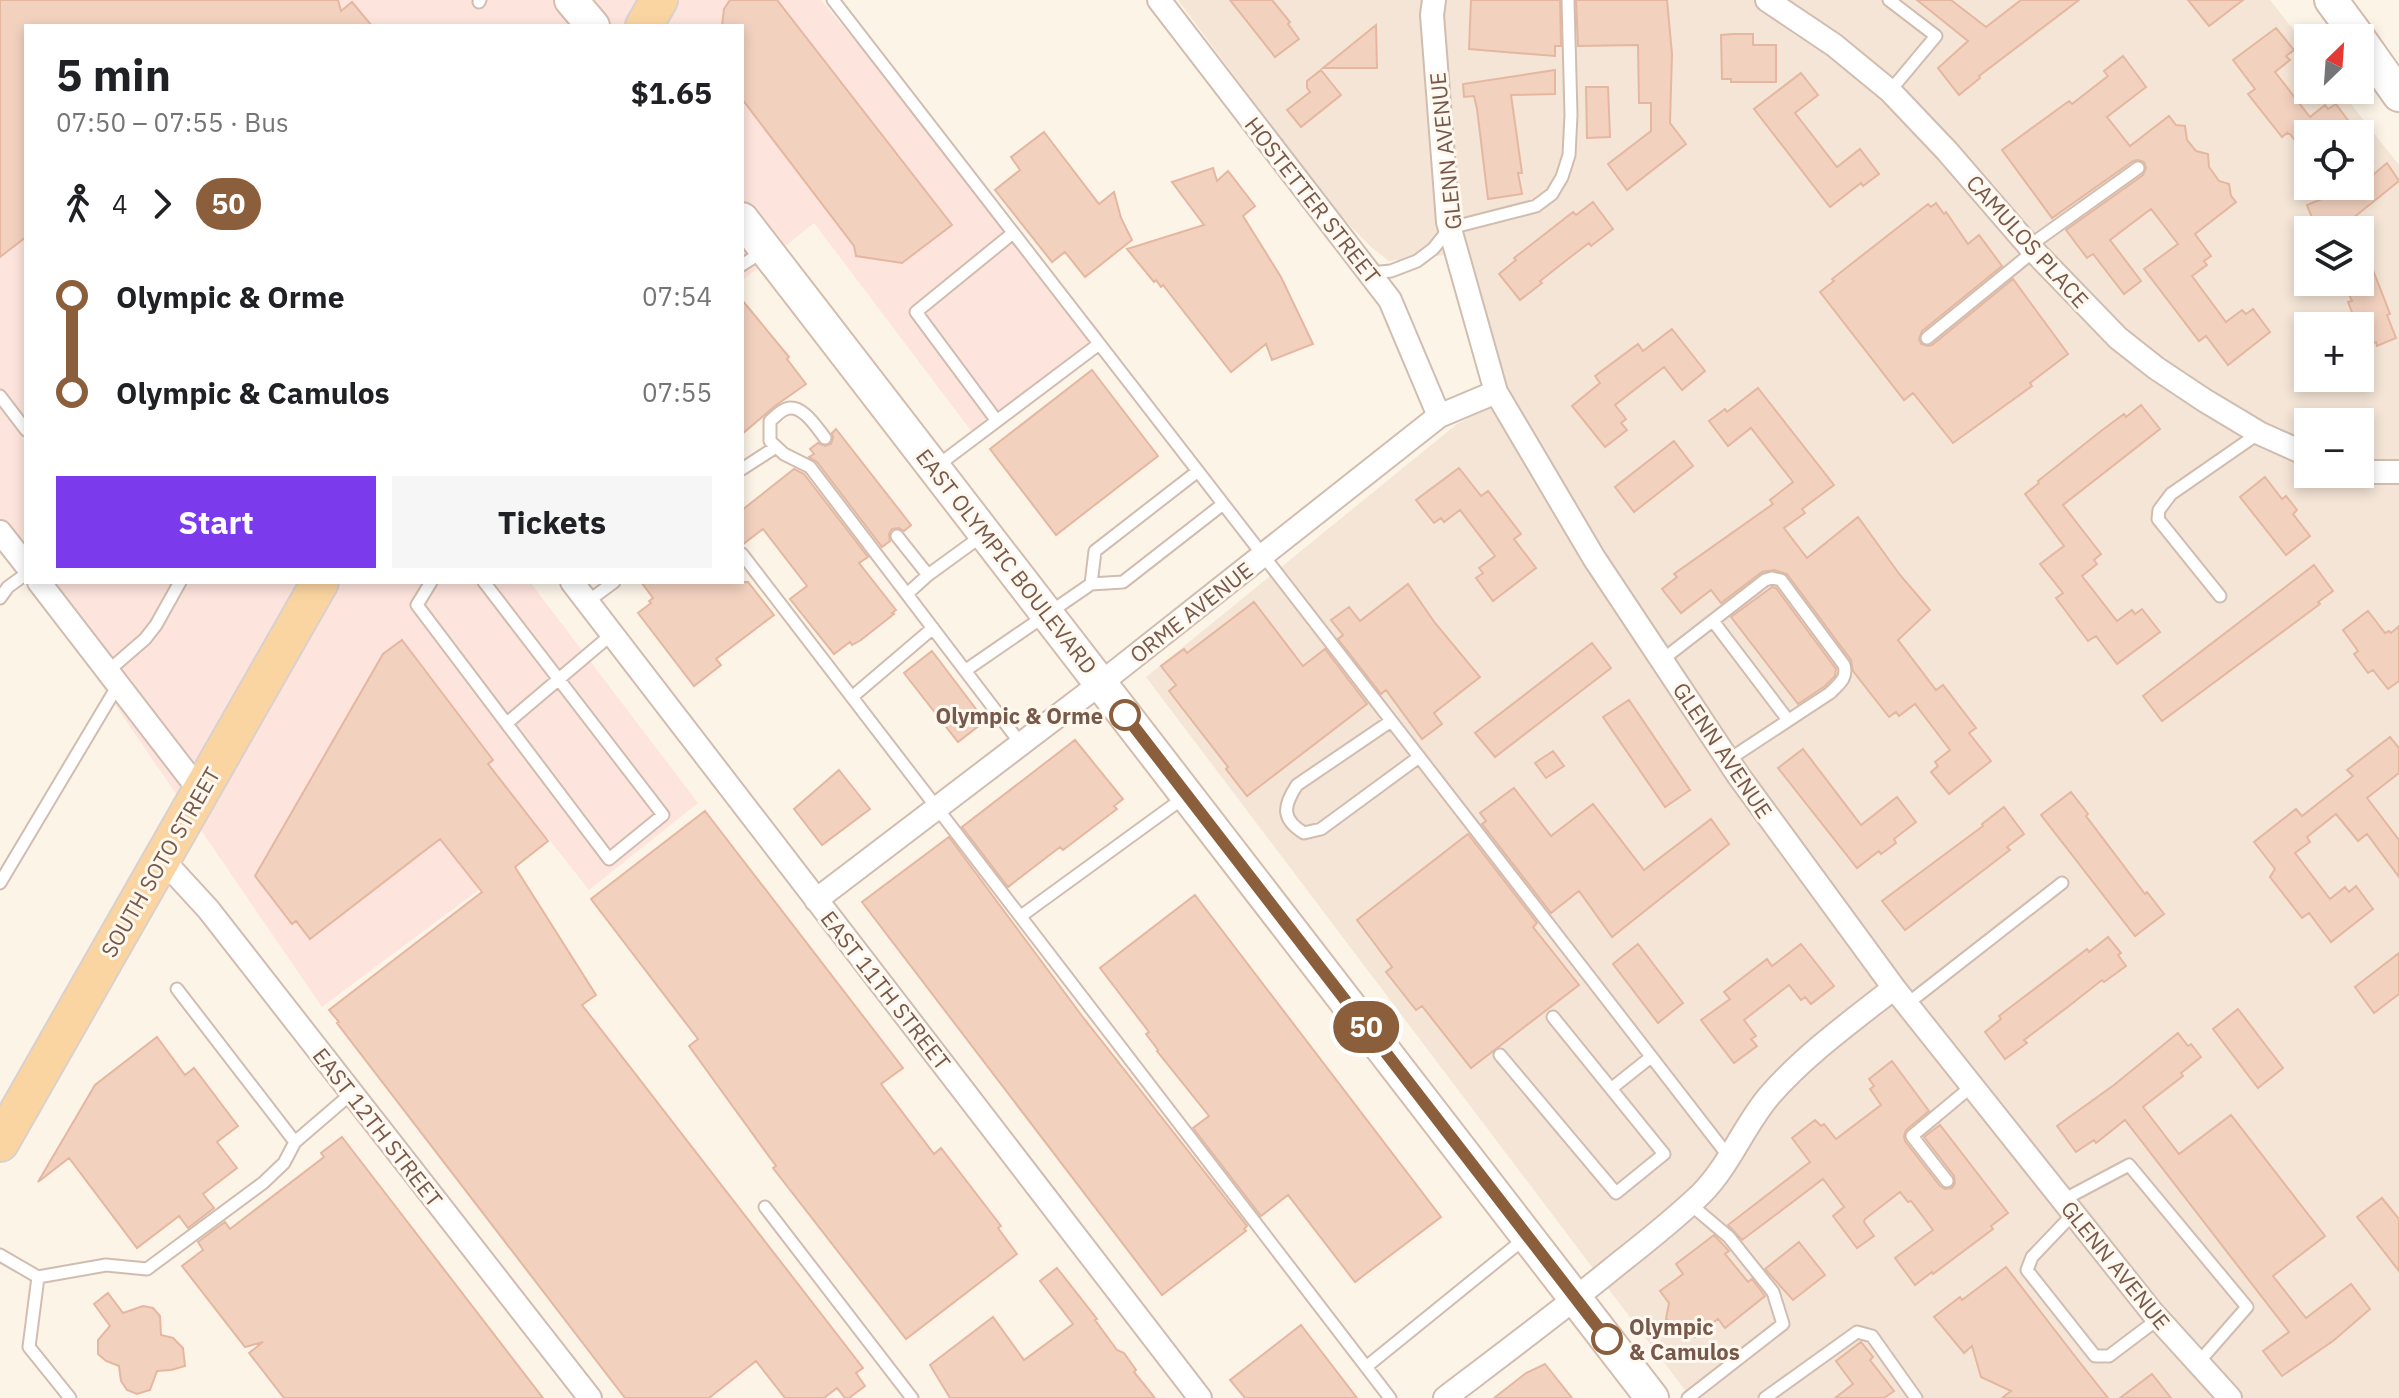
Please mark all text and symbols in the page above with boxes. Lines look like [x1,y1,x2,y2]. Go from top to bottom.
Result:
north arrow [2294,24,2374,104]
map controls [2294,24,2374,488]
text: 5 min [56,46,171,103]
street label: GLENN AVENUE [1422,71,1468,231]
text: $1.65 [631,73,712,112]
text: 07:50 – 07:55 · Bus [56,105,289,139]
street label: HOSTETTER STREET [1239,111,1388,290]
button: locate [2294,120,2374,200]
street label: CAMULOS PLACE [1961,168,2095,314]
icon: walk [56,182,100,226]
icon: forward [140,182,184,226]
text: 50 [212,185,245,222]
text: 4 [112,187,128,221]
button: layers [2294,216,2374,296]
text: Olympic & Orme [116,277,345,316]
text: 07:54 [642,279,712,313]
button: + [2294,312,2374,392]
text: Olympic & Camulos [116,373,390,412]
text: 07:55 [642,375,712,409]
button: − [2294,408,2374,488]
street label: EAST OLYMPIC BOULEVARD [910,443,1104,679]
button: Start [56,476,376,568]
button: Tickets [392,476,712,568]
street label: ORME AVENUE [1124,555,1258,669]
street label: GLENN AVENUE [1667,676,1779,824]
marker: Olympic & Orme [1110,700,1140,730]
place label: Olympic & Orme [935,701,1103,730]
street label: SOUTH SOTO STREET [94,761,226,962]
street label: EAST 11TH STREET [815,905,958,1076]
line badge: 50 [1330,1001,1402,1053]
text: 50 [1349,1008,1383,1045]
street label: EAST 12TH STREET [307,1042,450,1213]
street label: GLENN AVENUE [2055,1194,2177,1336]
place label: Olympic & Camulos [1629,1312,1740,1366]
marker: Olympic & Camulos [1592,1324,1622,1354]

